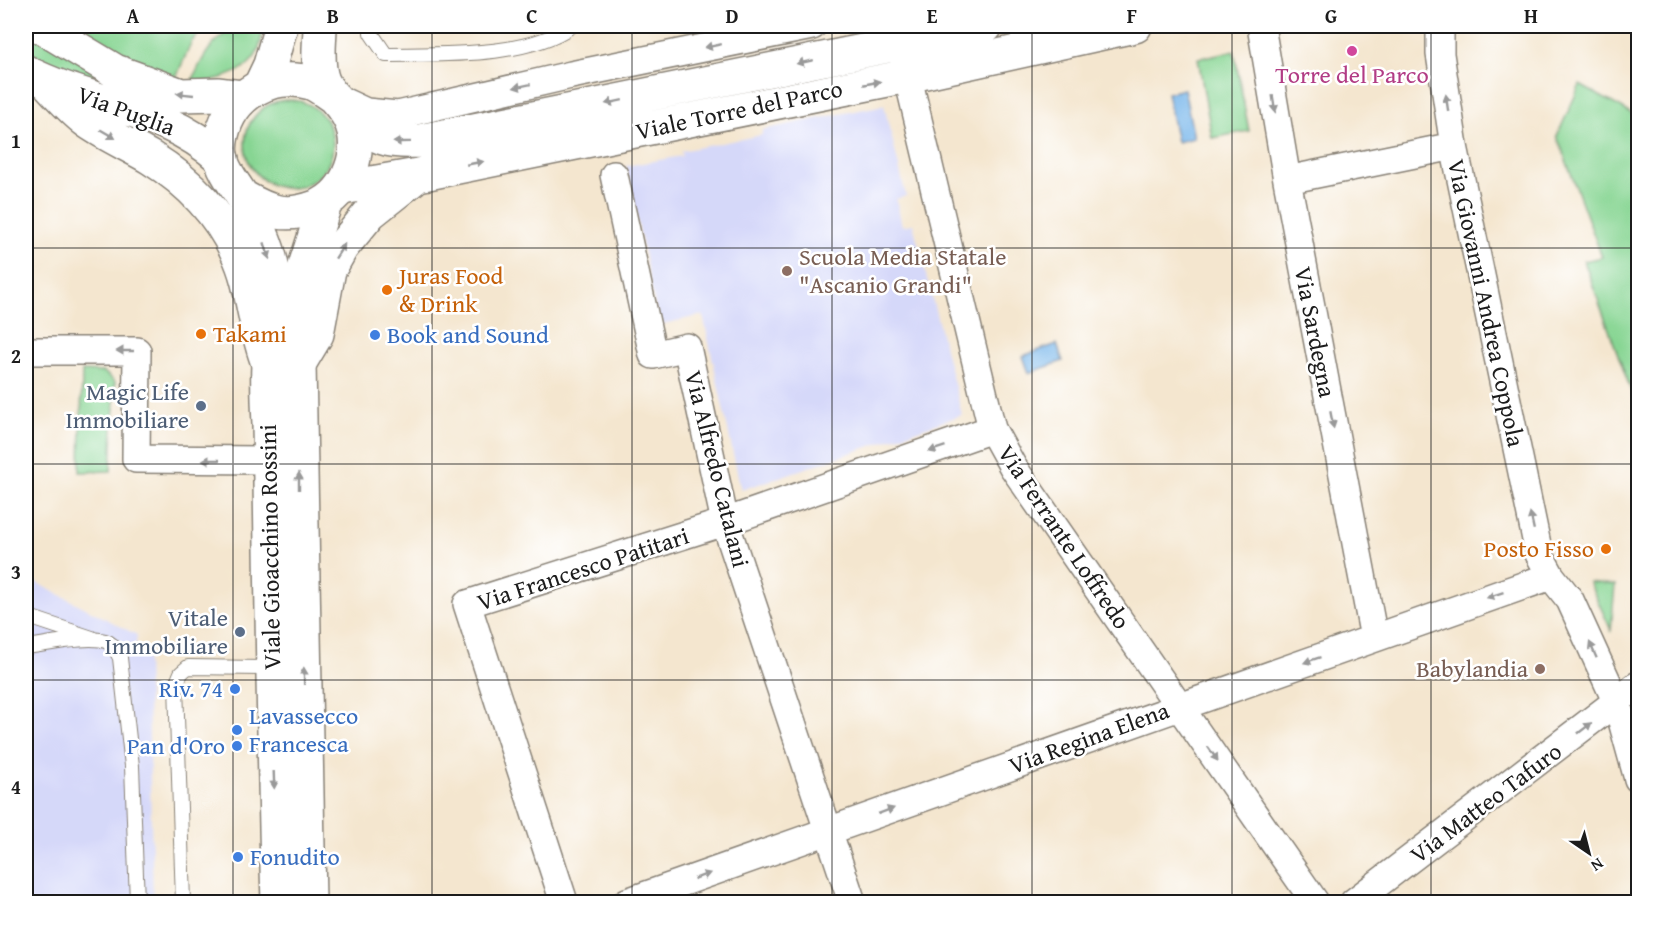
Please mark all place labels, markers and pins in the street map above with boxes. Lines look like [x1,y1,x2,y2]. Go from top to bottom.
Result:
marker: Torre del Parco [1345,44,1359,58]
place label: Torre del Parco [1275,57,1429,92]
place label: Scuola Media Statale "Ascanio Grandi" [799,239,1006,302]
place label: Juras Food & Drink [396,258,504,321]
marker: Scuola Media Statale "Ascanio Grandi" [780,264,794,278]
marker: Juras Food & Drink [380,283,394,297]
place label: Takami [213,316,287,351]
place label: Book and Sound [387,317,549,352]
marker: Takami [194,327,208,341]
marker: Book and Sound [368,328,382,342]
place label: Magic Life Immobiliare [65,374,189,437]
marker: Magic Life Immobiliare [194,399,208,413]
place label: Posto Fisso [1484,531,1594,566]
marker: Posto Fisso [1599,542,1613,556]
place label: Vitale Immobiliare [104,600,228,663]
marker: Vitale Immobiliare [233,625,247,639]
place label: Babylandia [1416,651,1529,686]
marker: Babylandia [1533,662,1547,676]
place label: Riv. 74 [159,671,223,706]
marker: Riv. 74 [228,682,242,696]
place label: Lavassecco Francesca [249,698,358,761]
marker: Lavassecco Francesca [230,723,244,737]
place label: Pan d'Oro [127,728,225,763]
marker: Pan d'Oro [230,739,244,753]
place label: Fonudito [250,839,340,874]
marker: Fonudito [231,850,245,864]

